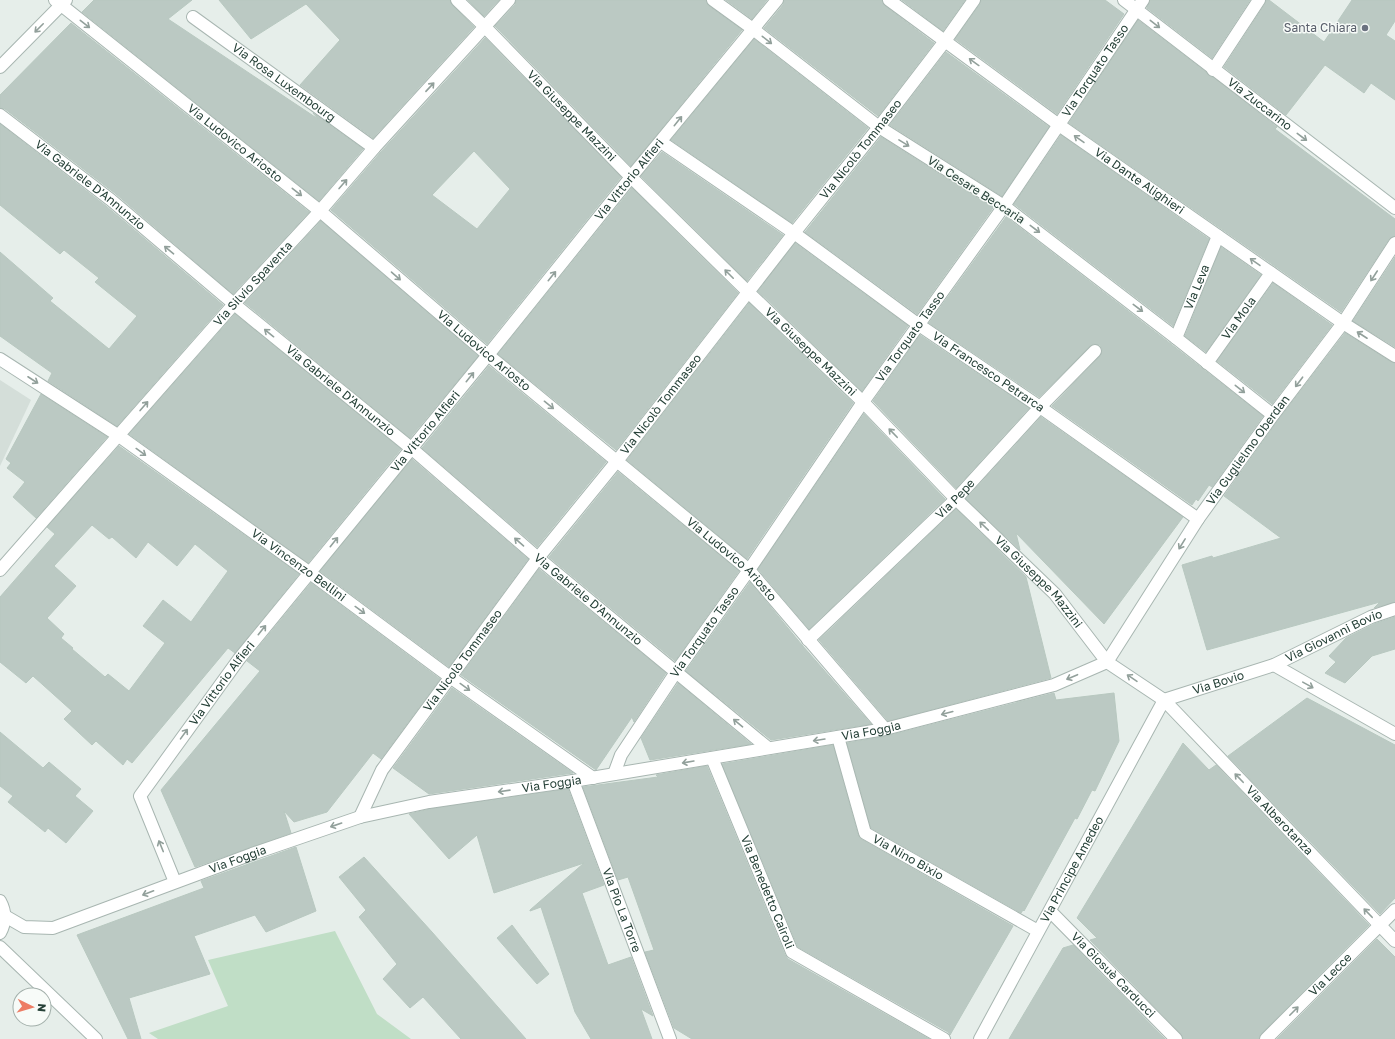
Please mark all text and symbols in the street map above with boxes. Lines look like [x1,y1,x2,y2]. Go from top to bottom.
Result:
one-way arrow [1149,19,1160,28]
one-way arrow [80,20,91,29]
place label: Santa Chiara [1284,20,1357,35]
street label: Via Torquato Tasso [1058,21,1132,120]
one-way arrow [34,23,43,33]
marker: Santa Chiara [1360,23,1370,33]
one-way arrow [761,35,772,44]
street label: Via Rosa Luxembourg [229,40,339,125]
one-way arrow [969,58,980,67]
street label: Via Giuseppe Mazzini [524,67,620,164]
street label: Via Zuccarino [1225,74,1295,133]
one-way arrow [425,82,434,92]
street label: Via Nicolò Tommaseo [816,96,905,202]
street label: Via Ludovico Ariosto [185,100,286,185]
one-way arrow [674,115,683,126]
one-way arrow [1296,133,1307,142]
street label: Via Vittorio Alfieri [591,135,667,223]
one-way arrow [1074,135,1085,143]
street label: Via Gabriele D'Annunzio [32,136,149,233]
one-way arrow [898,139,909,147]
street label: Via Dante Alighieri [1092,144,1187,217]
street label: Via Cesare Beccaria [925,152,1028,227]
one-way arrow [338,180,347,190]
one-way arrow [291,188,302,196]
one-way arrow [1029,225,1040,234]
street label: Via Silvio Spaventa [210,238,295,329]
one-way arrow [164,245,175,254]
one-way arrow [1249,258,1260,266]
street label: Via Leva [1180,262,1212,312]
one-way arrow [724,269,734,279]
one-way arrow [547,270,556,281]
one-way arrow [1370,270,1378,281]
one-way arrow [391,271,401,281]
street label: Via Torquato Tasso [872,288,948,385]
street label: Via Mola [1218,293,1259,342]
street label: Via Giuseppe Mazzini [762,304,860,399]
one-way arrow [1133,304,1144,313]
street label: Via Ludovico Ariosto [434,307,534,394]
one-way arrow [264,328,275,337]
street label: Via Francesco Petrarca [930,328,1048,415]
one-way arrow [1357,331,1368,339]
street label: Via Gabriele D'Annunzio [283,341,398,439]
street label: Via Nicolò Tommaseo [617,351,704,457]
one-way arrow [466,371,474,382]
one-way arrow [1294,376,1303,387]
one-way arrow [27,377,39,385]
one-way arrow [1235,385,1246,393]
street label: Via Vittorio Alfieri [387,387,463,475]
street label: Via Guglielmo Oberdan [1203,392,1293,508]
one-way arrow [544,400,554,409]
one-way arrow [140,401,149,412]
one-way arrow [888,428,898,438]
one-way arrow [136,448,147,456]
street label: Via Pepe [932,475,978,522]
street label: Via Ludovico Ariosto [684,514,780,604]
one-way arrow [979,521,989,530]
street label: Via Vincenzo Bellini [249,525,349,604]
street label: Via Giuseppe Mazzini [992,532,1086,631]
one-way arrow [330,537,339,548]
one-way arrow [515,538,525,547]
one-way arrow [1178,538,1186,549]
street label: Via Gabriele D'Annunzio [531,550,646,648]
street label: Via Torquato Tasso [666,583,742,680]
one-way arrow [355,606,366,614]
street label: Via Nicolò Tommaseo [420,606,505,714]
street label: Via Giovanni Bovio [1283,606,1384,665]
one-way arrow [258,625,267,636]
street label: Via Vittorio Alfieri [185,638,258,728]
street label: Via Bovio [1191,667,1246,697]
one-way arrow [1066,674,1078,682]
one-way arrow [1127,674,1138,682]
one-way arrow [1301,681,1313,689]
one-way arrow [459,683,470,691]
one-way arrow [941,710,954,717]
street label: Via Foggia [840,717,902,743]
one-way arrow [732,719,743,728]
one-way arrow [180,729,188,740]
one-way arrow [813,736,826,744]
one-way arrow [682,758,695,766]
street label: Via Foggia [521,772,582,795]
one-way arrow [1234,773,1244,783]
street label: Via Alberotanza [1243,782,1317,858]
one-way arrow [498,787,511,795]
street label: Via Principe Amedeo [1037,813,1107,925]
one-way arrow [330,822,343,829]
street label: Via Nino Bixio [870,831,946,883]
street label: Via Benedetto Cairoli [738,833,798,951]
one-way arrow [156,840,164,852]
street label: Via Foggia [207,842,268,876]
street label: Via Pio La Torre [599,866,645,954]
one-way arrow [142,889,154,897]
one-way arrow [1364,908,1373,918]
street label: Via Giosuè Carducci [1068,929,1159,1021]
street label: Via Lecce [1305,950,1355,999]
north arrow [12,987,52,1027]
text: N [36,1003,49,1013]
one-way arrow [1289,1007,1299,1016]

